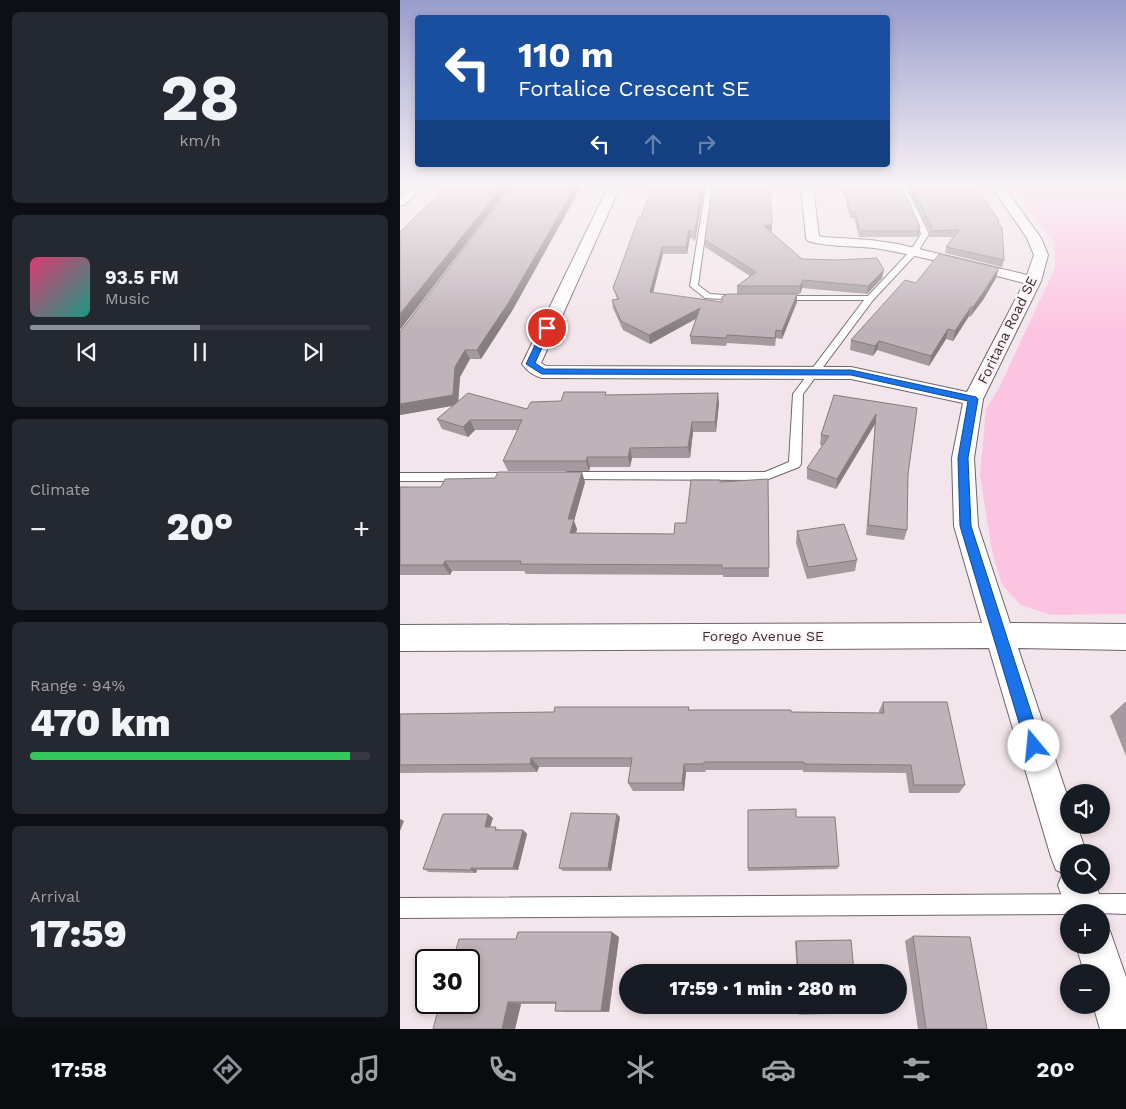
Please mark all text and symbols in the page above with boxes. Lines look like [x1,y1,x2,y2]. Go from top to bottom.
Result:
text: 110 m [518,34,614,76]
icon: left [435,35,500,100]
text: 28 [160,60,240,136]
text: Fortalice Crescent SE [518,76,750,101]
icon: left [586,130,614,158]
icon: ahead [639,130,667,158]
icon: right [692,130,720,158]
text: km/h [179,131,221,150]
text: 93.5 FM [105,266,179,289]
street label: Foritana Road SE [974,274,1040,386]
text: Music [105,289,150,308]
pin [526,307,568,349]
icon: arrive [533,314,561,342]
icon: previous [73,338,101,366]
icon: pause [186,338,214,366]
icon: next [299,338,327,366]
text: Climate [30,480,90,499]
text: 20° [167,505,233,549]
text: − [30,512,47,545]
text: + [353,512,370,545]
street label: Forego Avenue SE [702,628,824,644]
text: Range · 94% [30,676,125,695]
text: 470 km [30,701,171,745]
position arrow [1007,719,1059,771]
map controls [1060,784,1110,1014]
button: sound [1060,784,1110,834]
button: search [1060,844,1110,894]
text: Arrival [30,887,80,906]
button: + [1060,904,1110,954]
text: 17:59 [30,912,127,956]
speed limit sign: 30 [415,949,480,1014]
button: − [1060,964,1110,1014]
text: 17:59 · 1 min · 280 m [669,977,857,1000]
icon: directions [210,1052,245,1087]
icon: music [348,1052,383,1087]
icon: phone [485,1052,520,1087]
icon: climate [623,1052,658,1087]
icon: car [761,1052,796,1087]
icon: filters [899,1052,934,1087]
text: 17:58 [51,1057,107,1082]
text: 20° [1036,1057,1075,1082]

